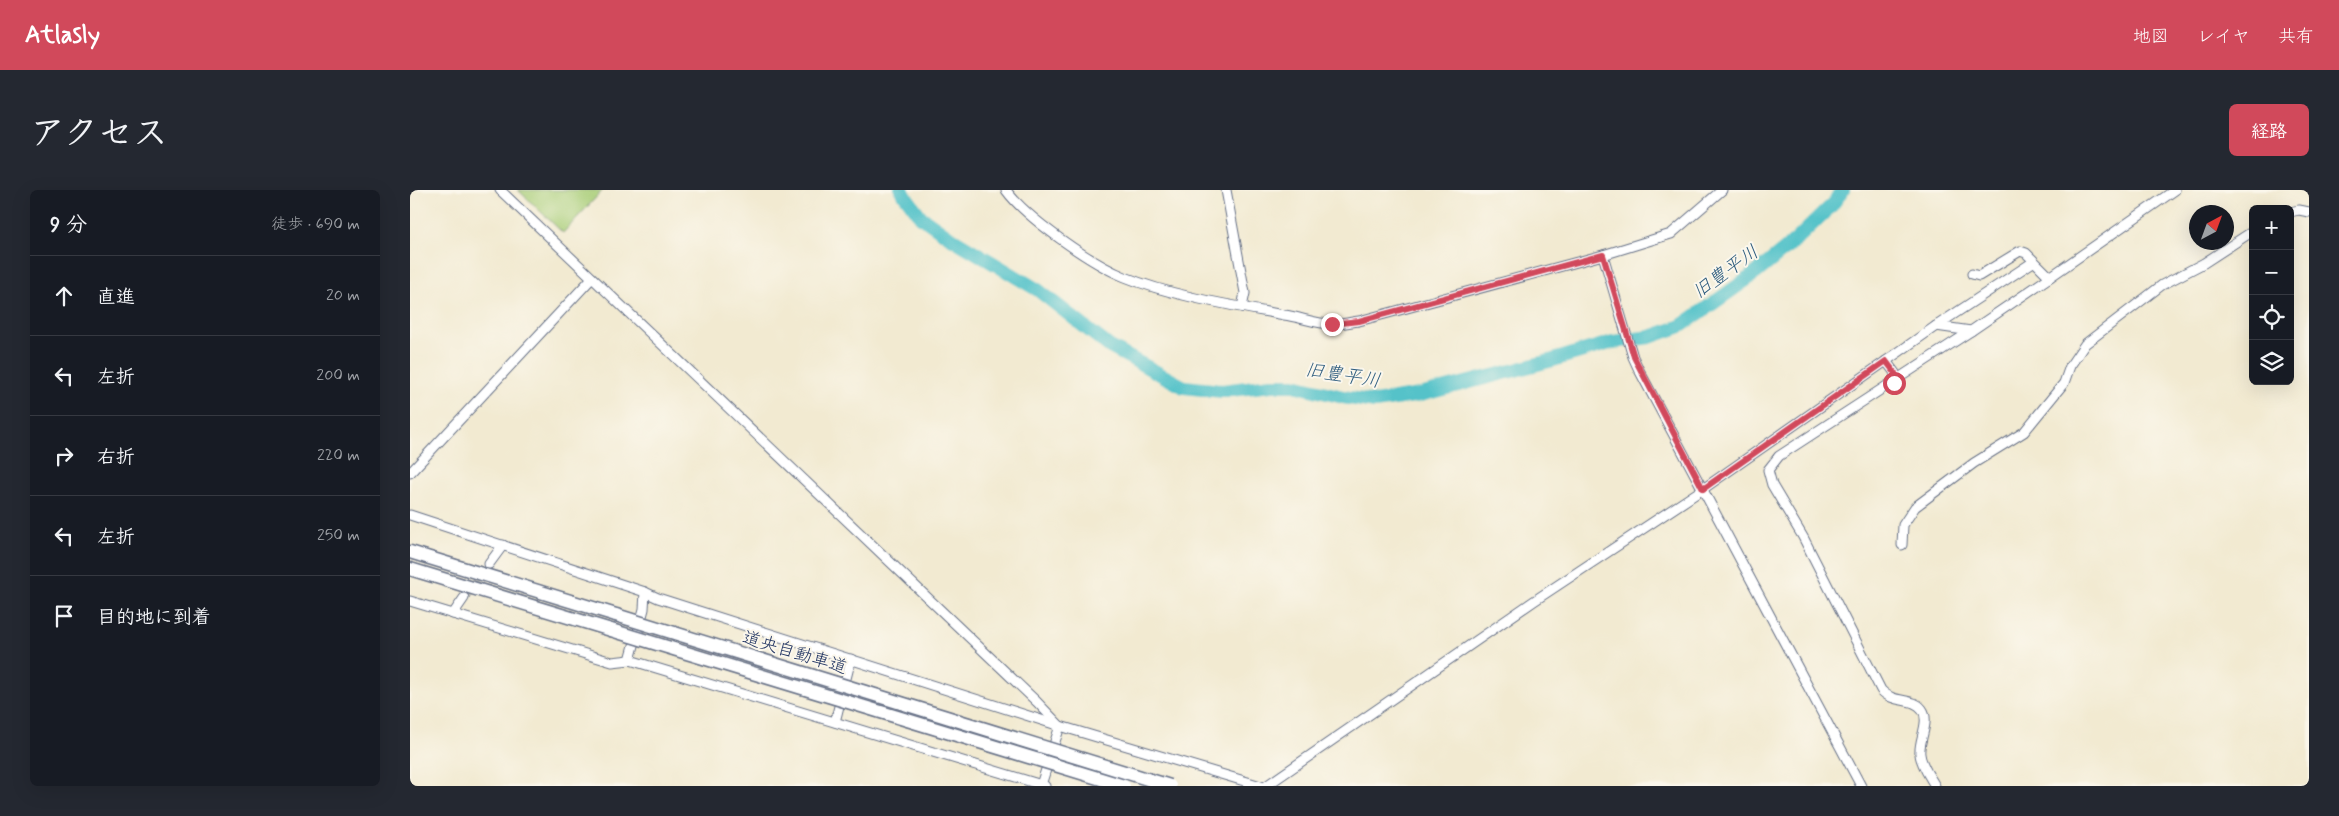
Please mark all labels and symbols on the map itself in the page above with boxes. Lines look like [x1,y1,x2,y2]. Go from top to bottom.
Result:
north arrow [2189,205,2234,250]
water label: 旧豊平川 [1688,240,1764,305]
route end [1321,313,1344,336]
water label: 旧豊平川 [1303,357,1382,394]
route start [1883,372,1906,395]
street label: 道央自動車道 [740,626,850,680]

